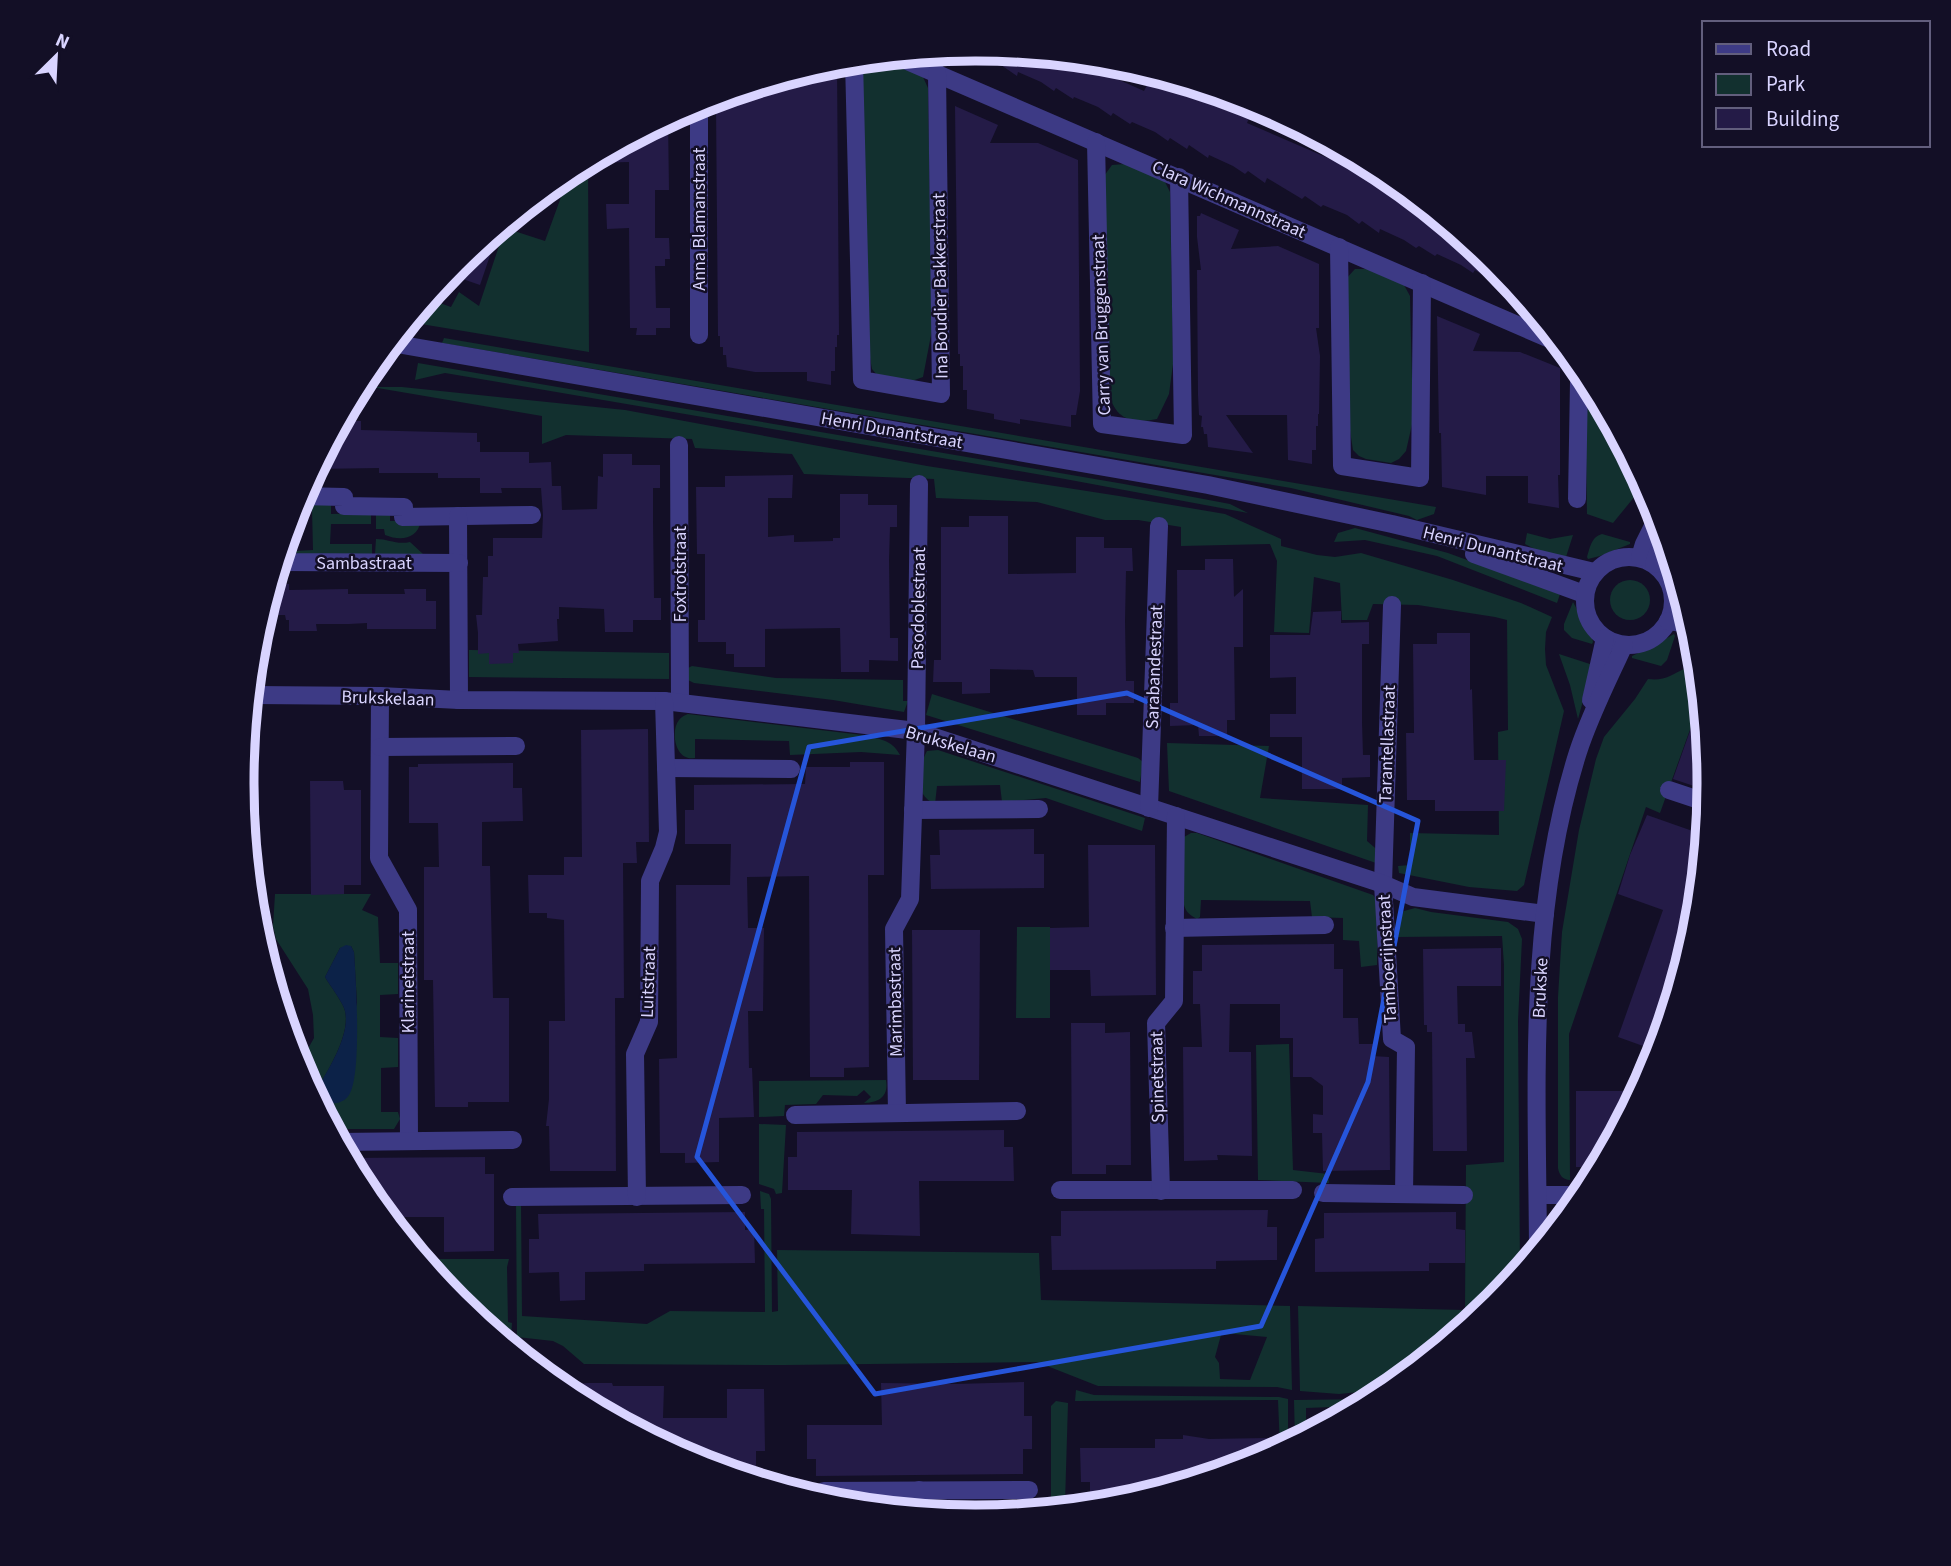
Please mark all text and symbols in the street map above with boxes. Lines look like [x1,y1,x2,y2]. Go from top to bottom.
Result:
north arrow [21,21,91,91]
legend [1702,21,1930,147]
text: N [51,27,74,57]
text: Road [1766,34,1811,64]
text: Park [1766,69,1806,99]
text: Building [1766,104,1840,134]
street label: Anna Blamanstraat [687,147,712,291]
street label: Clara Wichmannstraat [1148,154,1310,245]
street label: Ina Boudier Bakkerstraat [926,193,955,379]
street label: Carry van Bruggenstraat [1086,234,1117,416]
street label: Henri Dunantstraat [819,406,965,455]
street label: Henri Dunantstraat [1420,520,1565,579]
street label: Foxtrotstraat [668,526,693,622]
street label: Pasodoblestraat [905,547,932,669]
street label: Sambastraat [316,551,412,576]
street label: Sarabandestraat [1140,605,1169,730]
street label: Brukskelaan [341,684,435,713]
street label: Tarantellastraat [1373,684,1402,804]
street label: Brukskelaan [903,720,999,769]
street label: Tamboerijnstraat [1372,894,1403,1024]
street label: Klarinetstraat [396,931,421,1033]
street label: Luitstraat [635,946,662,1018]
street label: Marimbastraat [882,947,909,1057]
street label: Brukske [1526,957,1555,1019]
street label: Spinetstraat [1144,1031,1171,1123]

